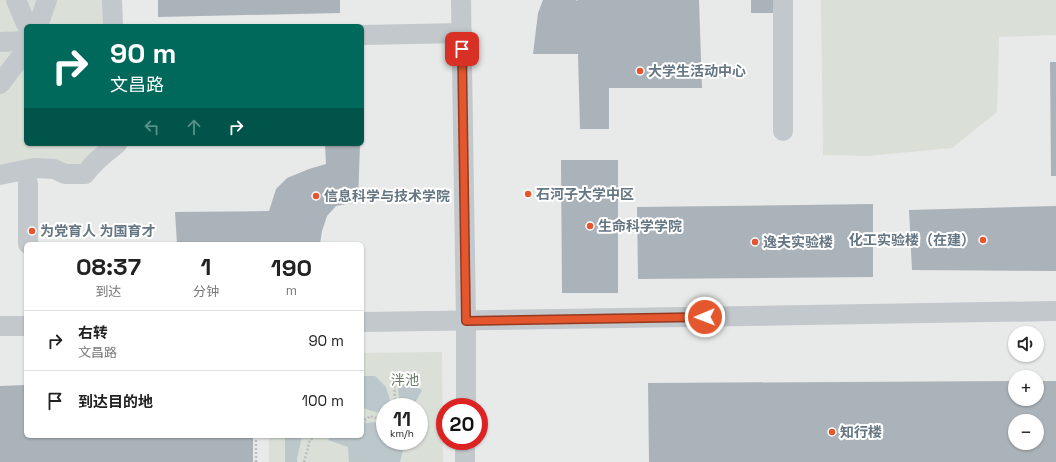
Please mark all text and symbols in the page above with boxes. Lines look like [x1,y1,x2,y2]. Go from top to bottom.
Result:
pin [445,32,479,66]
text: 90 m [110,35,176,71]
icon: arrive [451,38,473,60]
icon: right [44,40,96,92]
place label: 大学生活动中心 [648,62,746,80]
marker: 大学生活动中心 [635,66,645,76]
text: 文昌路 [110,73,164,96]
icon: left [141,116,163,138]
icon: ahead [183,116,205,138]
icon: right [225,116,247,138]
place label: 石河子大学中区 [536,185,634,203]
place label: 信息科学与技术学院 [324,187,450,205]
marker: 石河子大学中区 [523,189,533,199]
marker: 信息科学与技术学院 [311,191,321,201]
place label: 生命科学学院 [598,217,682,235]
marker: 生命科学学院 [585,221,595,231]
place label: 为党育人 为国育才 [40,222,156,240]
marker: 为党育人 为国育才 [27,226,37,236]
place label: 化工实验楼（在建） [849,231,975,249]
place label: 逸夫实验楼 [763,233,833,251]
marker: 化工实验楼（在建） [978,235,988,245]
marker: 逸夫实验楼 [750,237,760,247]
text: 08:37 [76,251,141,282]
text: 1 [200,251,211,282]
text: 190 [271,252,312,283]
text: m [286,282,297,299]
text: 到达 [95,283,121,300]
text: 分钟 [193,283,219,300]
position arrow [684,296,726,338]
text: 右转 [78,323,108,342]
map controls [1008,326,1044,450]
button: sound [1008,326,1044,362]
icon: right [44,330,66,352]
text: 90 m [308,331,344,350]
text: 文昌路 [78,344,117,361]
button: + [1008,370,1044,406]
park label: 泮池 [391,371,419,389]
icon: arrive [44,390,66,412]
text: 100 m [302,391,344,410]
text: 到达目的地 [78,392,153,411]
speed limit sign: 20 [436,398,488,450]
text: 11 [393,406,411,432]
button: − [1008,414,1044,450]
place label: 知行楼 [840,423,882,441]
text: km/h [390,427,414,440]
marker: 知行楼 [827,427,837,437]

